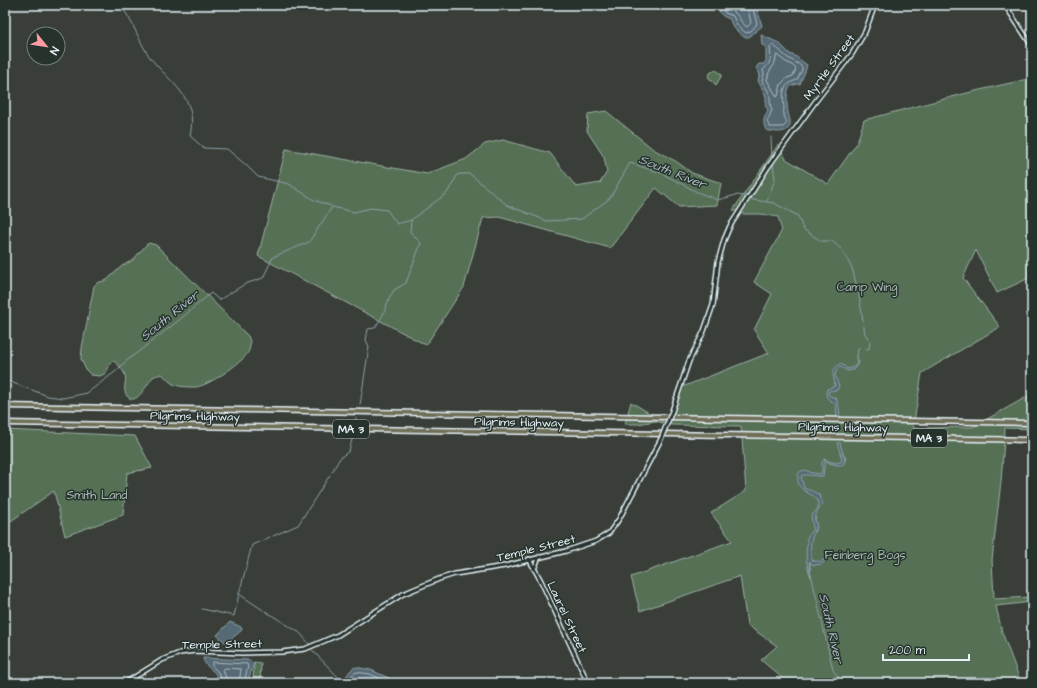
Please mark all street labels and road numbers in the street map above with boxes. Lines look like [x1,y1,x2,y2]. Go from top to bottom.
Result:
street label: Myrtle Street [800,31,860,105]
street label: Pilgrims Highway [150,407,240,427]
street label: Pilgrims Highway [474,413,564,433]
street label: Pilgrims Highway [798,418,888,438]
road number: MA 3 [333,420,369,438]
road number: MA 3 [911,429,947,447]
street label: Temple Street [495,531,577,566]
street label: Laurel Street [542,579,591,656]
street label: Temple Street [182,635,262,654]

